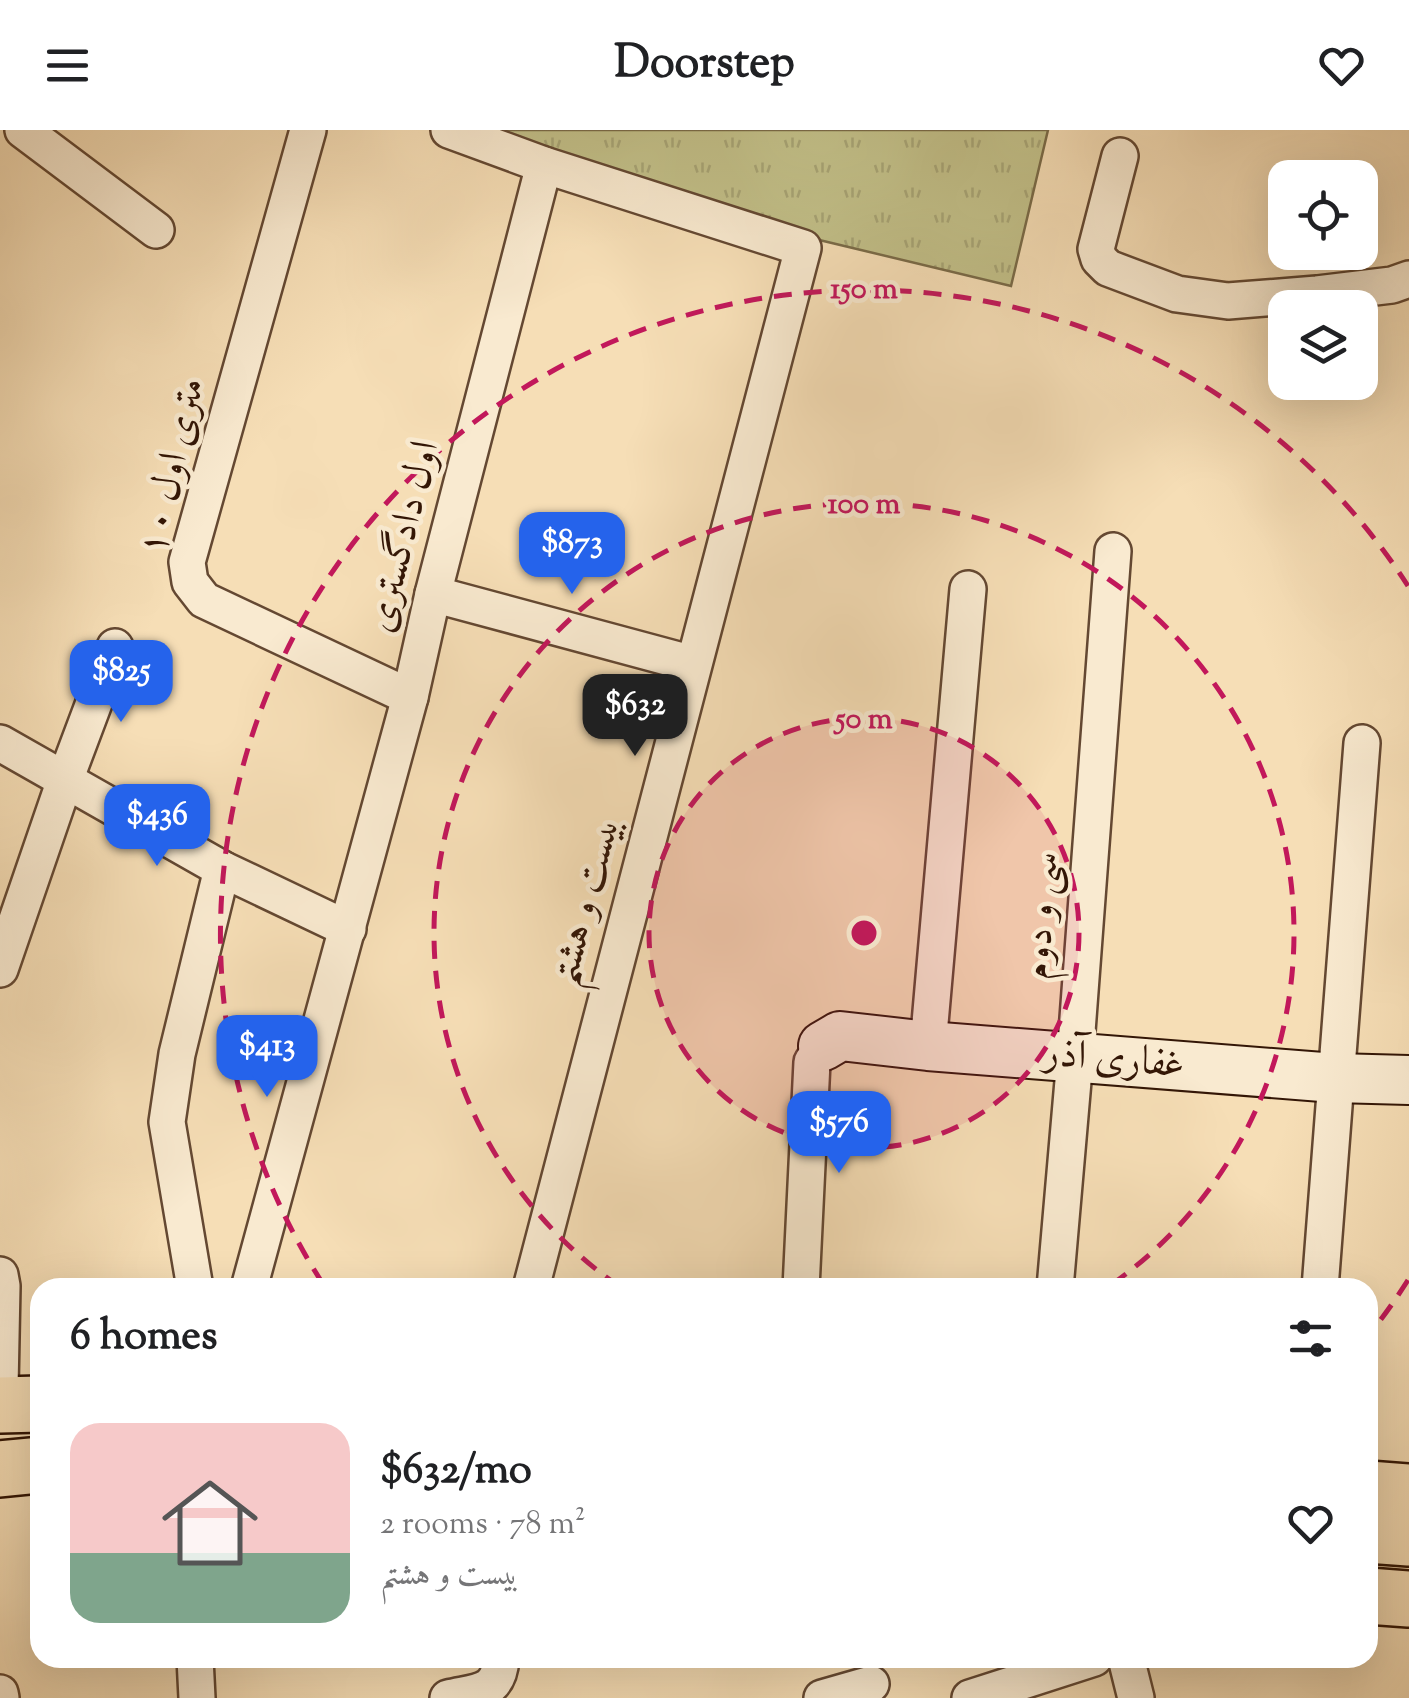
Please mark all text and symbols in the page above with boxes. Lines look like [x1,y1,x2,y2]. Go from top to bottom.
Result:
text: Doorstep [614,33,795,98]
icon: menu [40,38,95,93]
icon: heart [1314,38,1369,93]
map controls [1268,160,1378,400]
button: locate [1268,160,1378,270]
text: 150 m [830,269,898,312]
button: layers [1268,290,1378,400]
street label: ۱۰ متری اول [126,373,222,561]
street label: اول دادگستری [354,435,456,639]
text: 100 m [828,484,901,527]
pin: $873 [513,512,631,597]
text: $873 [541,521,603,567]
pin: $825 [62,640,180,725]
text: $825 [92,649,150,695]
pin: $632 [576,674,694,759]
text: $632 [605,683,665,729]
text: 50 m [833,699,893,742]
pin: $436 [98,784,216,869]
text: $436 [126,793,188,839]
street label: بیست و هشتم [537,811,644,995]
street label: سی و دوم [1010,850,1078,982]
centre of rings [846,915,882,951]
pin: $413 [208,1015,326,1100]
text: $413 [239,1024,296,1070]
street label: غفاری آذر [1037,1026,1187,1096]
pin: $576 [780,1091,898,1176]
text: $576 [809,1100,869,1146]
text: 6 homes [70,1308,217,1368]
icon: filters [1283,1311,1338,1366]
text: $632/mo [380,1442,532,1502]
icon: home [150,1463,270,1583]
icon: heart [1283,1496,1338,1551]
text: 2 rooms · 78 m² [380,1502,586,1548]
text: بیست و هشتم [380,1553,519,1599]

